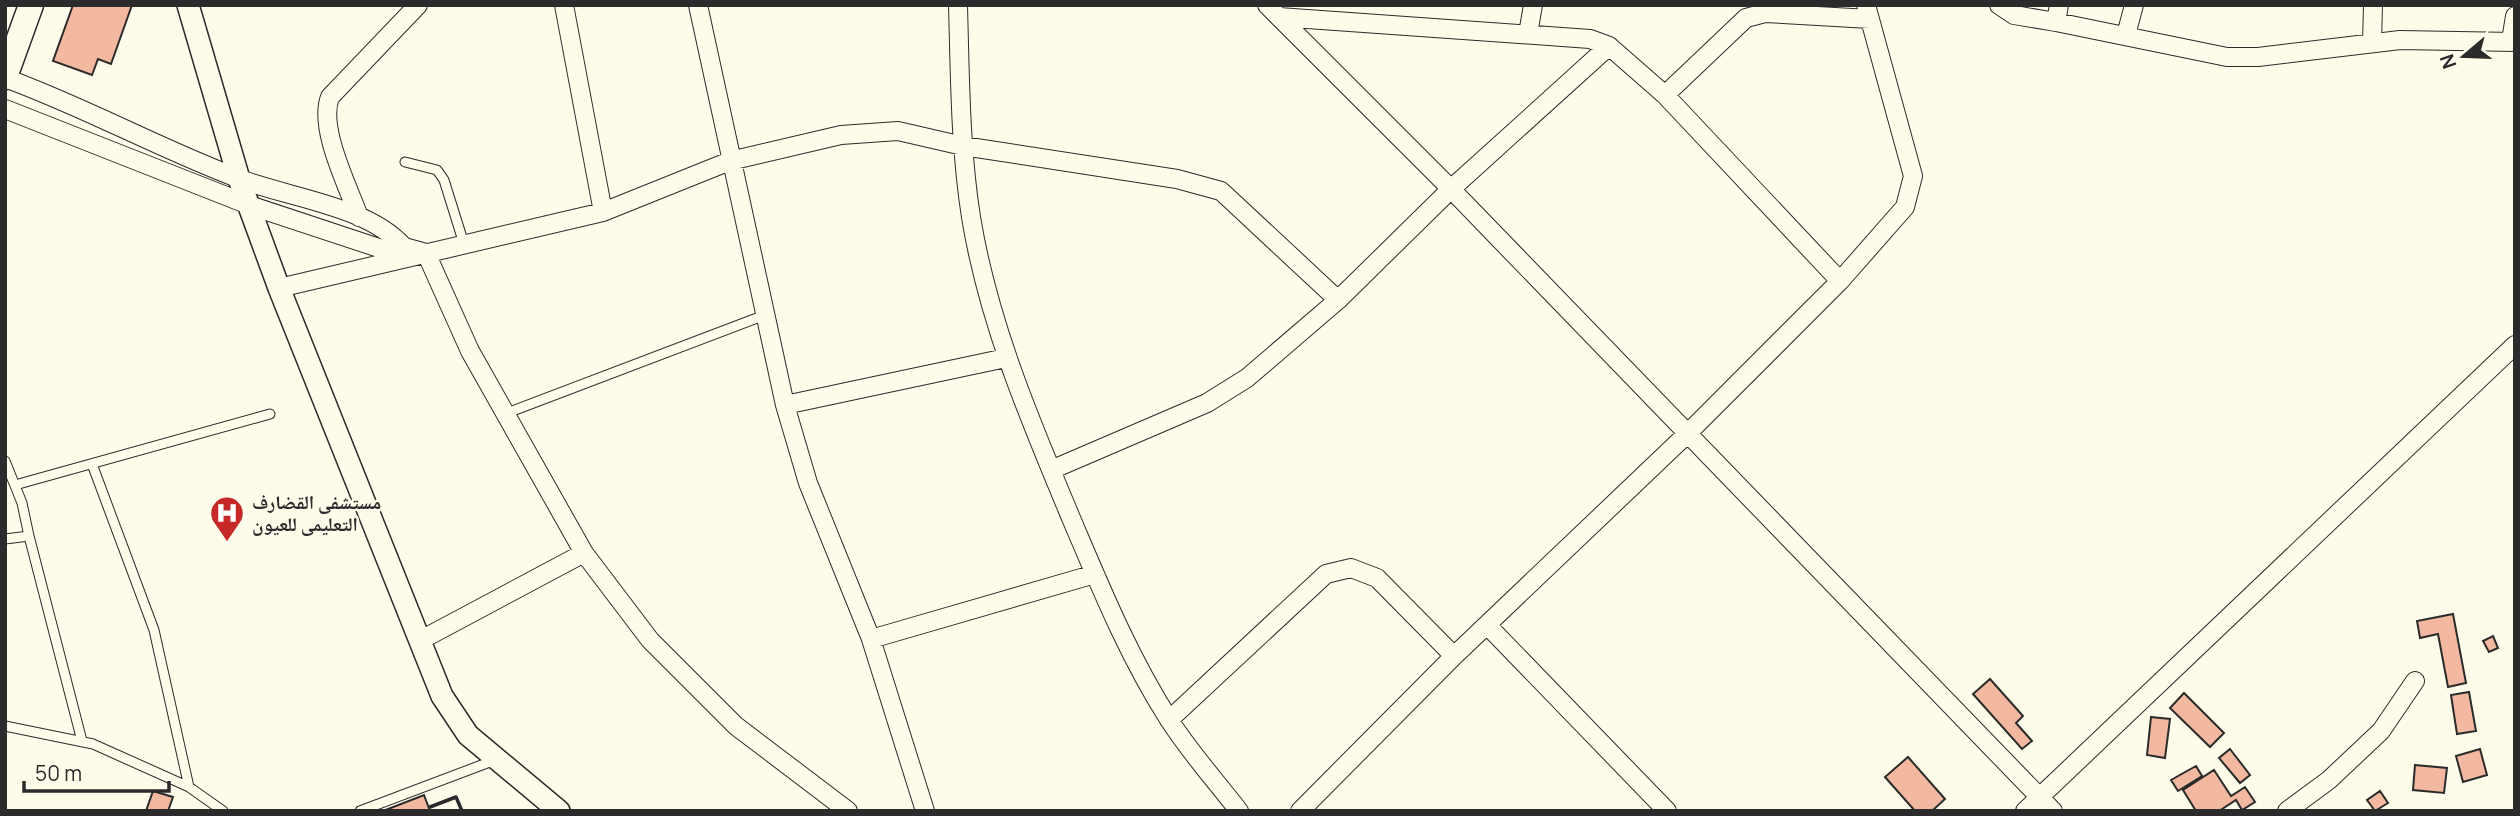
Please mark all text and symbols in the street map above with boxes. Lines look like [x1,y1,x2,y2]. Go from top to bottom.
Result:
north arrow [2429,21,2499,91]
text: N [2433,51,2462,72]
place label: مستشفى القضارف التعليمى للعيون [252,489,381,537]
hospital icon: مستشفى القضارف التعليمى للعيون [208,494,246,543]
scale bar [24,750,170,794]
text: 50 m [35,759,82,787]

